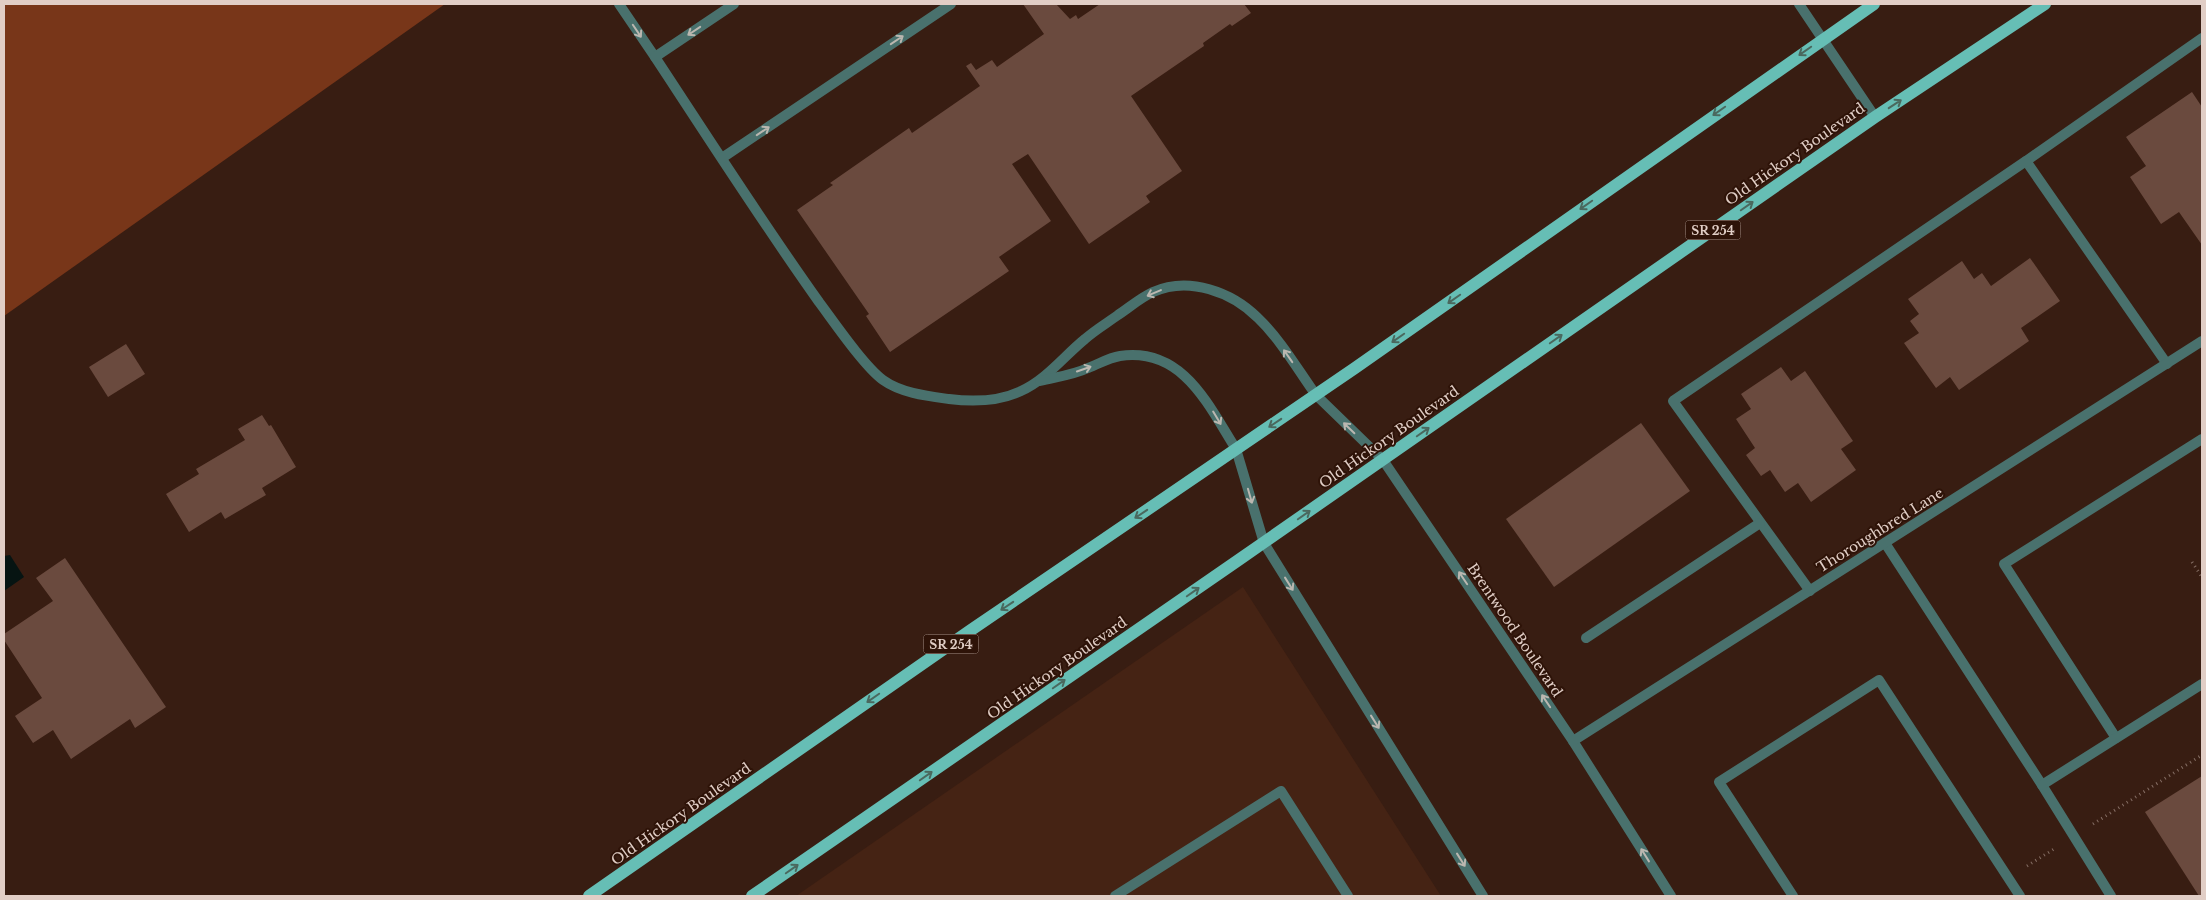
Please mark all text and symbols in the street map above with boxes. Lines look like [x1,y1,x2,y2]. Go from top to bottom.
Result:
one-way arrow [632,23,642,37]
one-way arrow [687,26,701,36]
one-way arrow [890,35,904,45]
one-way arrow [1798,46,1812,56]
one-way arrow [1888,98,1902,109]
street label: Old Hickory Boulevard [1722,99,1869,209]
one-way arrow [1712,106,1726,116]
one-way arrow [755,126,769,136]
one-way arrow [1580,200,1594,210]
one-way arrow [1740,201,1754,211]
road number: SR 254 [1686,220,1740,240]
one-way arrow [1147,288,1162,298]
one-way arrow [1447,294,1461,304]
one-way arrow [1391,333,1405,343]
one-way arrow [1549,334,1563,344]
one-way arrow [1282,349,1293,363]
one-way arrow [1075,364,1091,373]
street label: Old Hickory Boulevard [1316,382,1463,492]
one-way arrow [1211,411,1222,425]
one-way arrow [1268,418,1282,428]
one-way arrow [1343,422,1355,434]
one-way arrow [1415,427,1429,437]
street label: Thoroughbred Lane [1813,484,1947,576]
one-way arrow [1245,488,1255,504]
one-way arrow [1134,509,1148,519]
one-way arrow [1296,510,1310,520]
street label: Brentwood Boulevard [1464,560,1567,701]
one-way arrow [1458,572,1468,586]
one-way arrow [1284,577,1295,591]
one-way arrow [1186,587,1200,597]
one-way arrow [1000,601,1014,611]
street label: Old Hickory Boulevard [984,613,1131,723]
road number: SR 254 [924,634,978,654]
one-way arrow [1052,679,1066,689]
one-way arrow [866,693,880,703]
one-way arrow [1541,694,1551,708]
one-way arrow [1370,715,1380,729]
street label: Old Hickory Boulevard [608,759,755,869]
one-way arrow [918,771,932,781]
one-way arrow [1640,848,1651,862]
one-way arrow [1456,853,1466,867]
one-way arrow [785,864,799,874]

